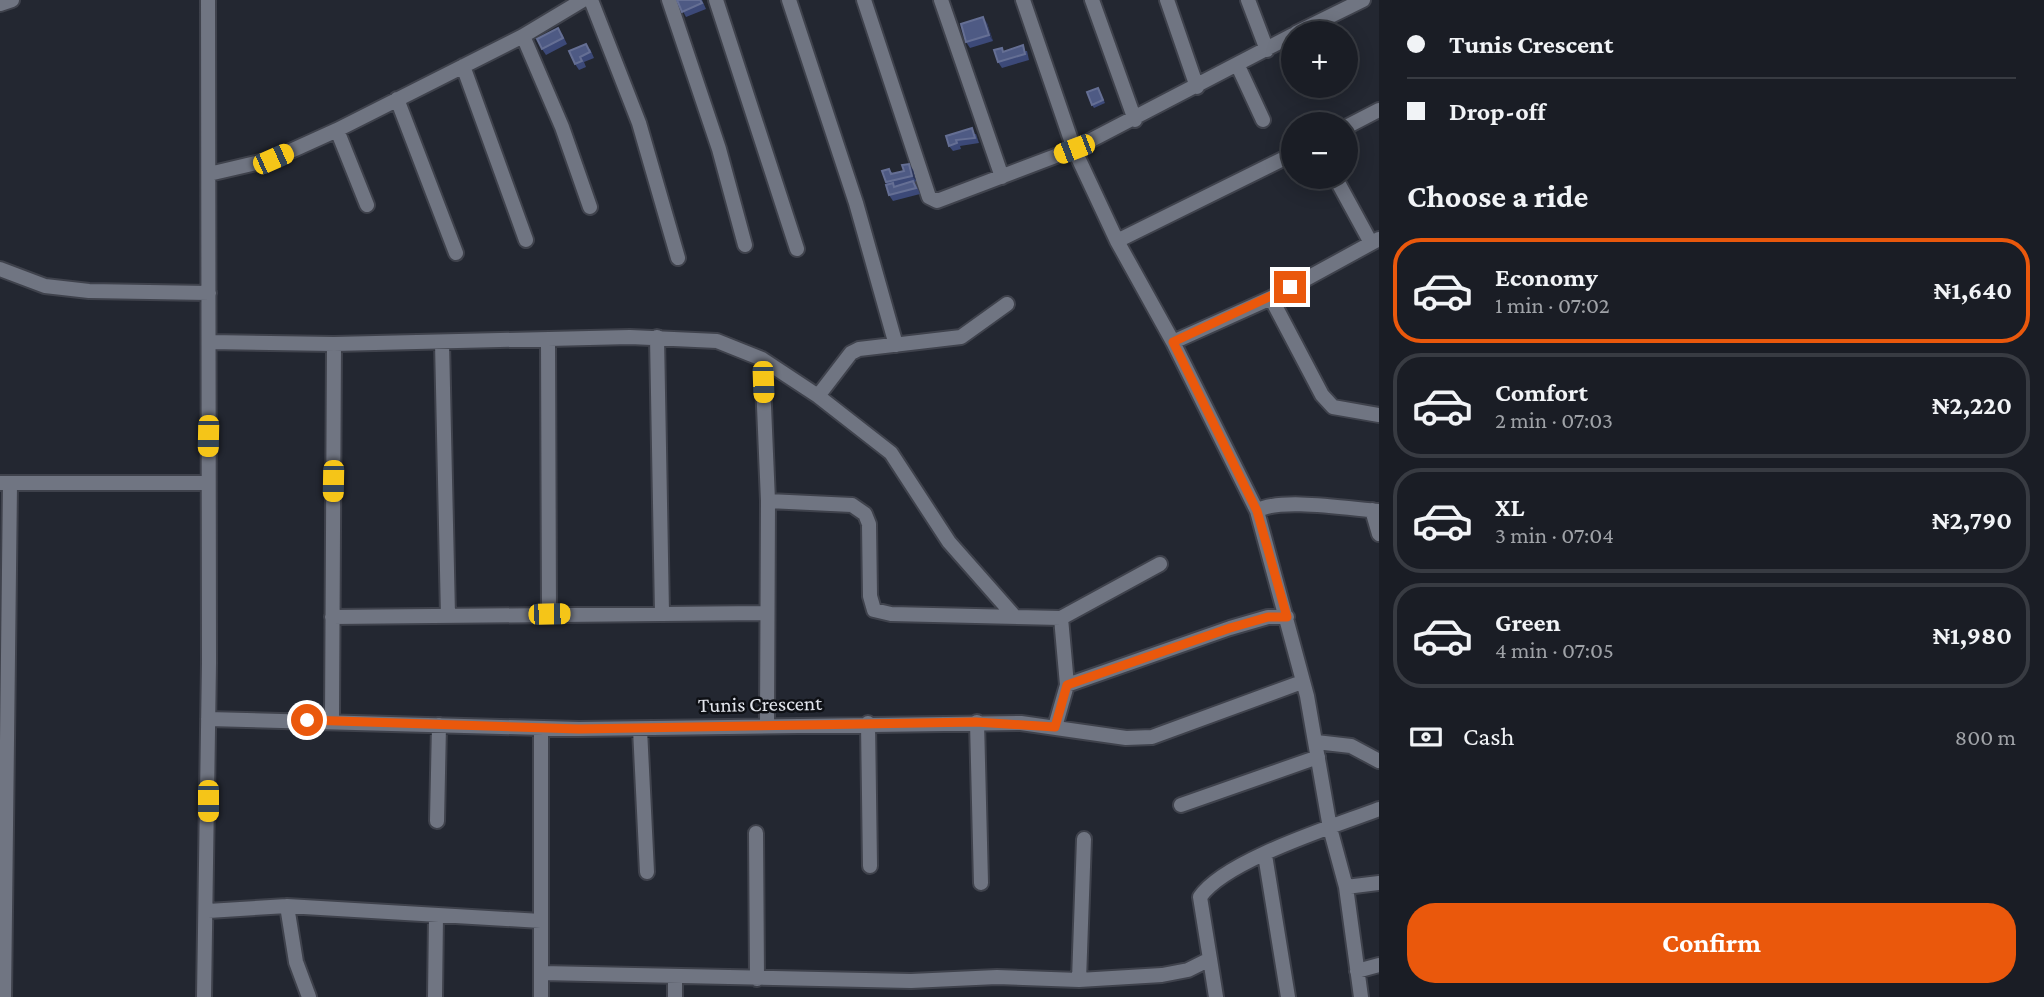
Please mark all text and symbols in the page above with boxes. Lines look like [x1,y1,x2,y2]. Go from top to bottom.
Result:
map controls [1281,21,1358,189]
button: + [1281,21,1358,98]
text: Tunis Crescent [1449,30,1613,59]
text: Drop-off [1449,97,1546,126]
button: − [1281,112,1358,189]
car [1051,132,1098,166]
car [250,141,297,177]
text: Choose a ride [1407,178,1588,214]
icon: car [1411,259,1474,322]
text: Economy [1495,263,1598,292]
route end [1274,271,1306,303]
text: ₦1,640 [1934,276,2012,305]
text: 1 min · 07:02 [1495,292,1610,318]
car [752,361,775,403]
icon: car [1411,374,1474,437]
text: Comfort [1495,378,1588,407]
text: ₦2,220 [1932,391,2012,420]
text: 2 min · 07:03 [1495,407,1613,433]
car [198,415,219,457]
car [323,460,344,502]
icon: car [1411,489,1474,552]
text: XL [1495,493,1524,522]
text: ₦2,790 [1932,506,2012,535]
text: 3 min · 07:04 [1495,522,1614,548]
car [528,603,571,625]
icon: car [1411,604,1474,667]
text: Green [1495,608,1561,637]
text: ₦1,980 [1932,621,2012,650]
text: 4 min · 07:05 [1495,637,1614,663]
street label: Tunis Crescent [698,691,823,717]
route start [291,704,323,736]
icon: cash [1407,718,1445,756]
text: Cash [1463,722,1514,751]
text: 800 m [1955,724,2016,750]
car [198,780,219,822]
button: Confirm [1407,903,2016,983]

